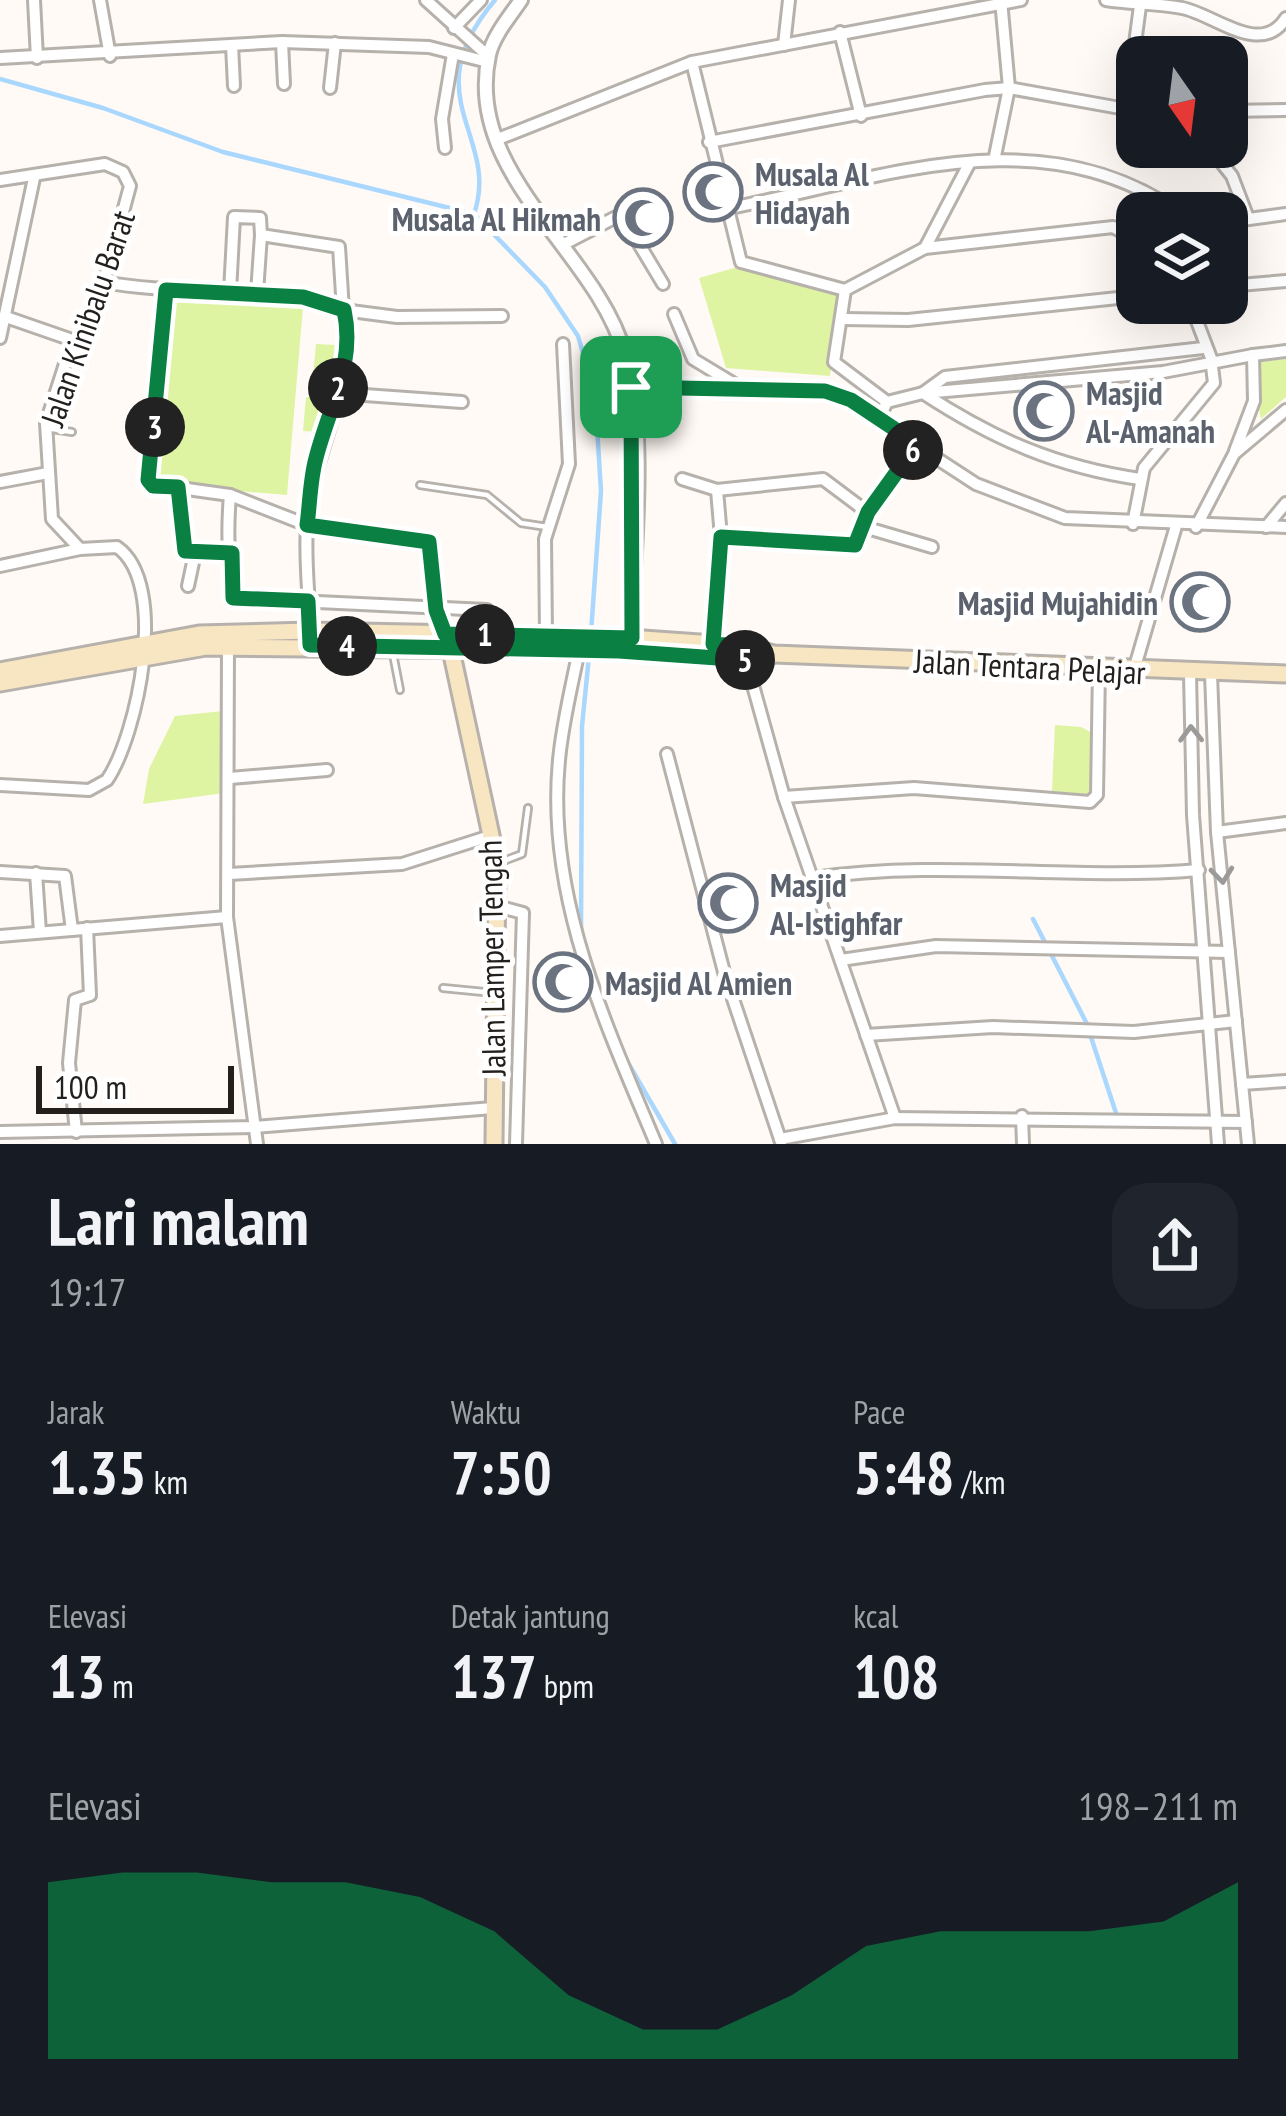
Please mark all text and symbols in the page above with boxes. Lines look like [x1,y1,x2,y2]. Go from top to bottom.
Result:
north arrow [1116,36,1248,168]
map controls [1116,36,1248,324]
place label: Musala Al Hidayah [755,152,870,233]
mosque icon: Musala Al Hidayah [682,161,744,223]
mosque icon: Musala Al Hikmah [612,187,674,249]
button: layers [1116,192,1248,324]
place label: Musala Al Hikmah [392,197,601,240]
street label: Jalan Kinibalu Barat [30,205,144,432]
pin [580,336,682,438]
icon: arrive [598,354,664,420]
pin: 2 [308,358,368,418]
text: 2 [330,366,346,409]
place label: Masjid Al-Amanah [1085,371,1215,452]
mosque icon: Masjid Al-Amanah [1013,380,1075,442]
pin: 3 [125,397,185,457]
text: 3 [147,405,163,448]
pin: 6 [883,420,943,480]
text: 6 [905,428,921,471]
mosque icon: Masjid Mujahidin [1169,571,1231,633]
place label: Masjid Mujahidin [958,581,1158,624]
pin: 1 [455,604,515,664]
text: 1 [477,612,493,655]
pin: 4 [317,616,377,676]
text: 4 [339,624,355,667]
pin: 5 [715,630,775,690]
text: 5 [737,638,753,681]
street label: Jalan Tentara Pelajar [912,638,1147,694]
one-way arrow [1179,724,1205,743]
street label: Jalan Lamper Tengah [467,840,515,1077]
place label: Masjid Al-Istighfar [769,863,903,944]
one-way arrow [1209,866,1234,885]
mosque icon: Masjid Al-Istighfar [697,872,759,934]
mosque icon: Masjid Al Amien [532,951,594,1013]
place label: Masjid Al Amien [605,961,792,1004]
scale bar [36,1060,234,1113]
text: 100 m [54,1065,127,1108]
text: Lari malam [48,1178,309,1263]
button: share [1112,1183,1238,1309]
text: 19:17 [48,1266,126,1317]
text: Jarak [48,1390,104,1433]
text: Waktu [451,1390,521,1433]
text: Pace [853,1390,905,1433]
text: 1.35 [48,1433,147,1511]
text: 7:50 [451,1433,552,1511]
text: 5:48 [853,1433,954,1511]
text: km [147,1460,188,1503]
text: /km [954,1460,1005,1503]
text: Elevasi [48,1594,127,1637]
text: Detak jantung [451,1594,610,1637]
text: kcal [853,1594,898,1637]
text: 13 [48,1637,105,1715]
text: 137 [451,1637,537,1715]
text: 108 [853,1637,939,1715]
text: m [105,1664,134,1707]
text: bpm [537,1664,594,1707]
text: Elevasi [48,1780,142,1831]
text: 198–211 m [1078,1780,1238,1831]

